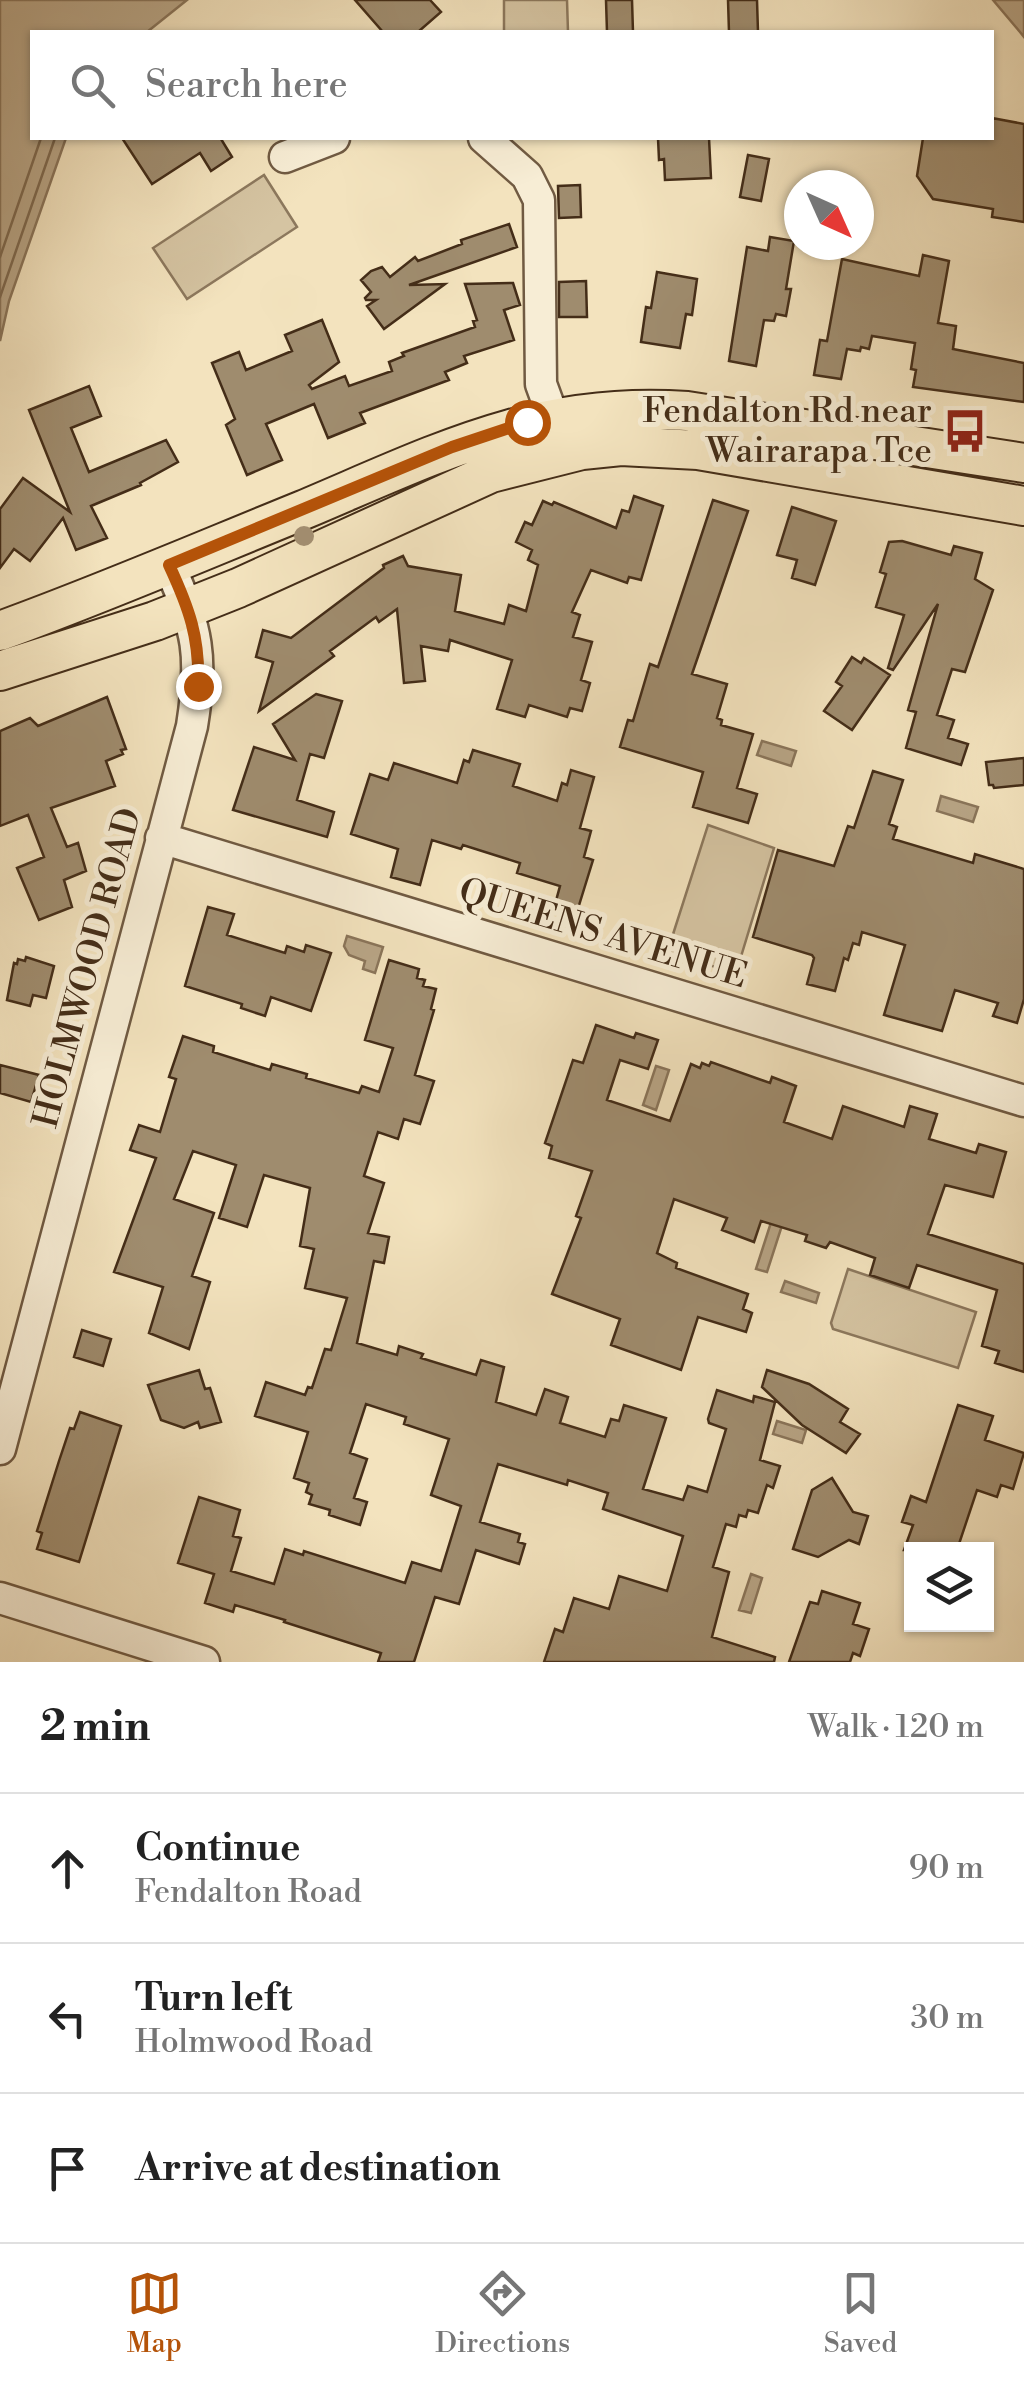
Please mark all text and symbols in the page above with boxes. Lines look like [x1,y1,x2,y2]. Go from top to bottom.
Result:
search box [30,30,994,140]
icon: search [65,58,120,113]
text: Search here [145,62,348,109]
north arrow [784,170,874,260]
place label: Fendalton Rd near Wairarapa Tce [643,390,932,473]
route start [505,400,551,446]
bus stop icon: Fendalton Rd near Wairarapa Tce [941,407,989,455]
route end [176,664,222,710]
street label: HOLMWOOD ROAD [25,803,151,1133]
street label: QUEENS AVENUE [454,870,752,998]
map controls [904,1542,994,1632]
button: layers [904,1542,994,1632]
text: 2 min [40,1701,150,1754]
text: Walk · 120 m [808,1707,984,1747]
text: Continue [135,1825,300,1872]
icon: ahead [40,1841,95,1896]
text: 90 m [909,1848,984,1888]
text: Fendalton Road [135,1872,362,1912]
text: Turn left [135,1975,292,2022]
icon: left [40,1991,95,2046]
text: 30 m [910,1998,984,2038]
text: Holmwood Road [135,2022,373,2062]
icon: arrive [40,2141,95,2196]
text: Arrive at destination [135,2145,501,2192]
tab: Map [127,2266,182,2361]
tab: Directions [435,2266,570,2361]
tab: Saved [824,2266,897,2361]

